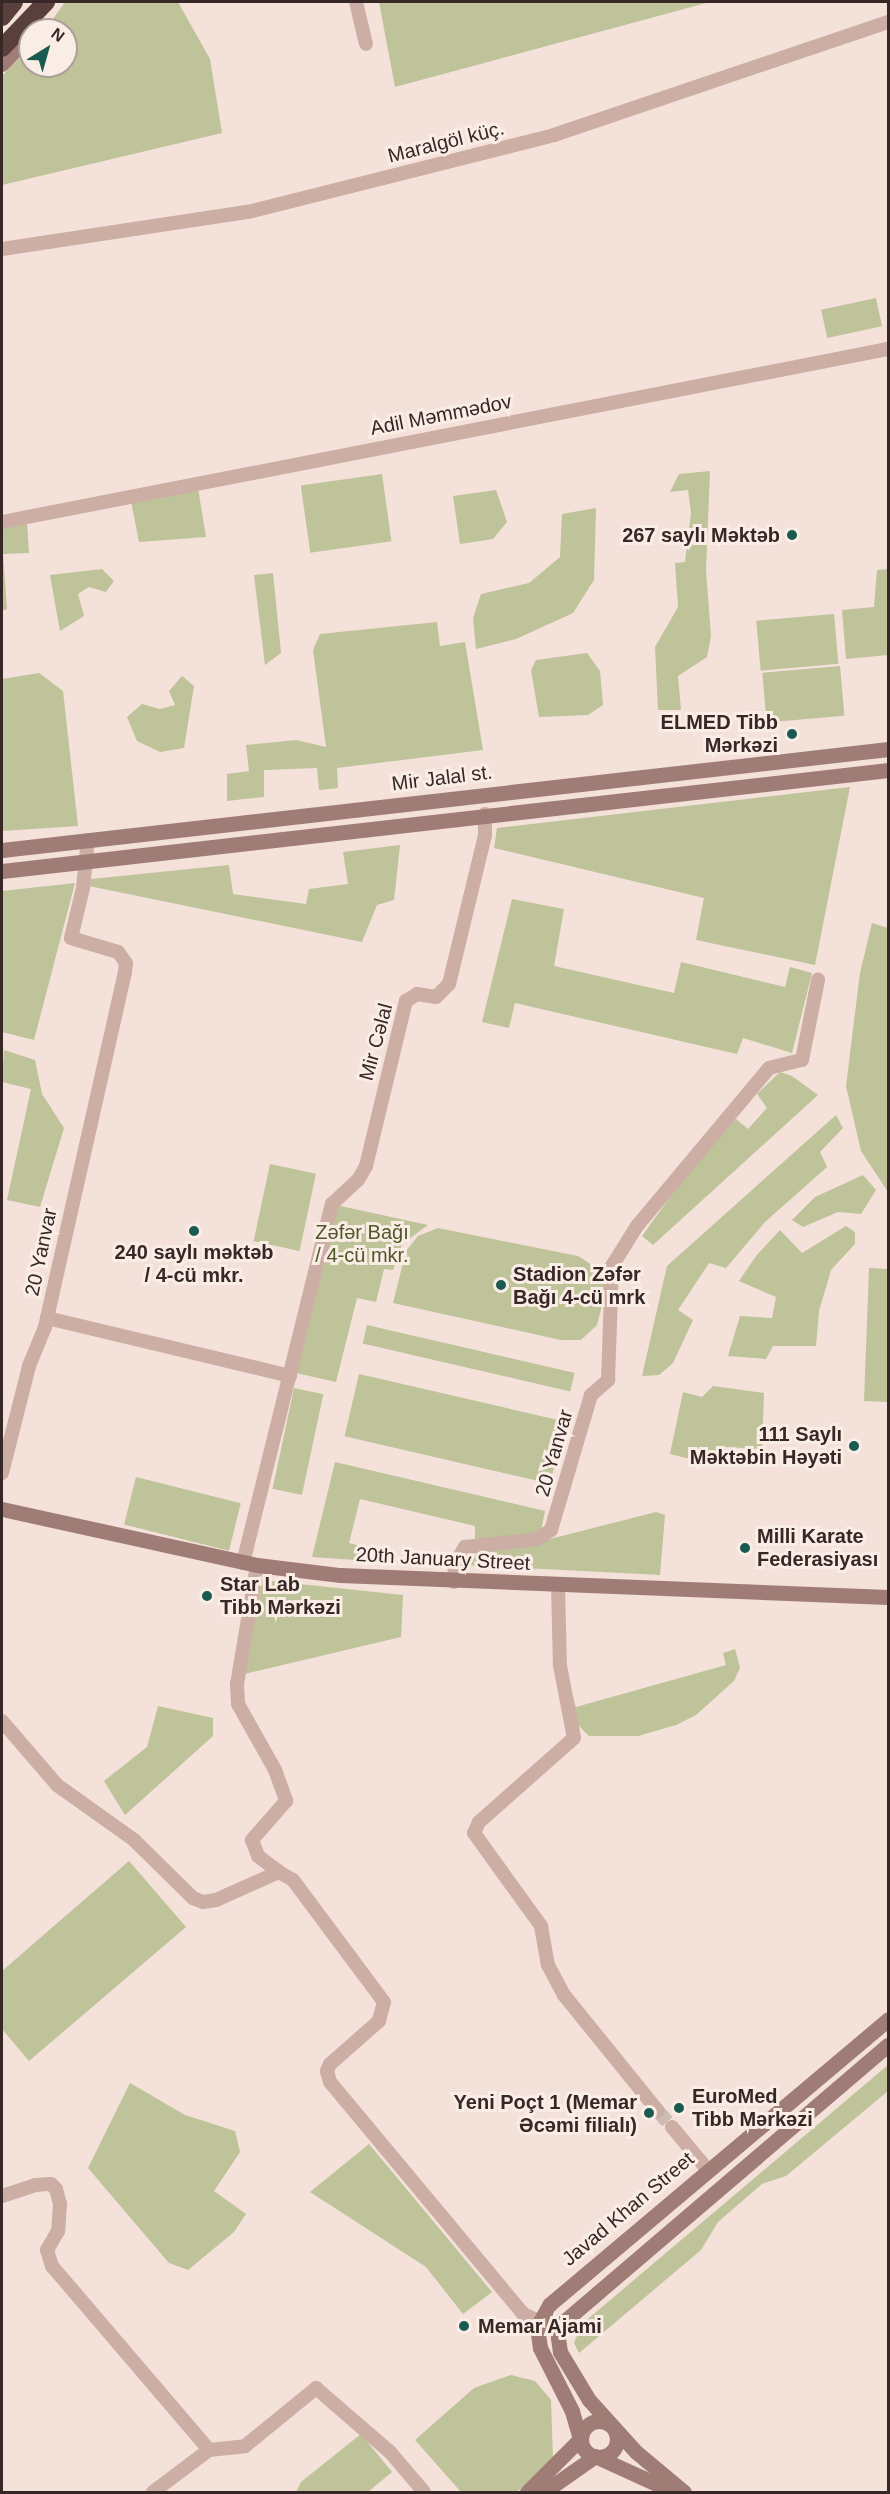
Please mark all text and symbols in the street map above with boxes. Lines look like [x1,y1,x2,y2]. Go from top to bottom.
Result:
north arrow [18,18,78,78]
text: N [48,25,68,45]
street label: Maralgöl küç. [385,116,507,168]
street label: Adil Məmmədov [368,390,514,440]
place label: 267 saylı Məktəb [622,523,780,547]
marker: 267 saylı Məktəb [785,528,799,542]
place label: ELMED Tibb Mərkəzi [661,710,778,757]
marker: ELMED Tibb Mərkəzi [783,725,801,743]
street label: Mir Jalal st. [390,760,494,796]
street label: Mir Cəlal [354,1001,398,1083]
street label: 20 Yanvar [20,1206,62,1298]
park label: Zəfər Bağı / 4-cü mkr. [315,1221,409,1268]
marker: 240 saylı məktəb / 4-cü mkr. [187,1224,201,1238]
place label: 240 saylı məktəb / 4-cü mkr. [115,1240,273,1287]
place label: Stadion Zəfər Bağı 4-cü mrk [513,1262,645,1309]
marker: Stadion Zəfər Bağı 4-cü mrk [494,1278,508,1292]
street label: 20 Yanvar [530,1407,578,1499]
place label: 111 Saylı Məktəbin Həyəti [690,1422,842,1469]
marker: 111 Saylı Məktəbin Həyəti [847,1439,861,1453]
place label: Milli Karate Federasiyası [757,1524,878,1571]
marker: Milli Karate Federasiyası [738,1541,752,1555]
street label: 20th January Street [355,1542,531,1576]
place label: Star Lab Tibb Mәrkәzi [220,1572,341,1619]
marker: Star Lab Tibb Mәrkәzi [198,1587,216,1605]
place label: EuroMed Tibb Mərkəzi [692,2084,813,2131]
place label: Yeni Poçt 1 (Memar Əcəmi filialı) [454,2090,637,2137]
marker: EuroMed Tibb Mərkəzi [670,2099,688,2117]
marker: Yeni Poçt 1 (Memar Əcəmi filialı) [642,2106,656,2120]
street label: Javad Khan Street [557,2147,699,2271]
place label: Memar Ajami [478,2314,602,2338]
marker: Memar Ajami [455,2317,473,2335]

